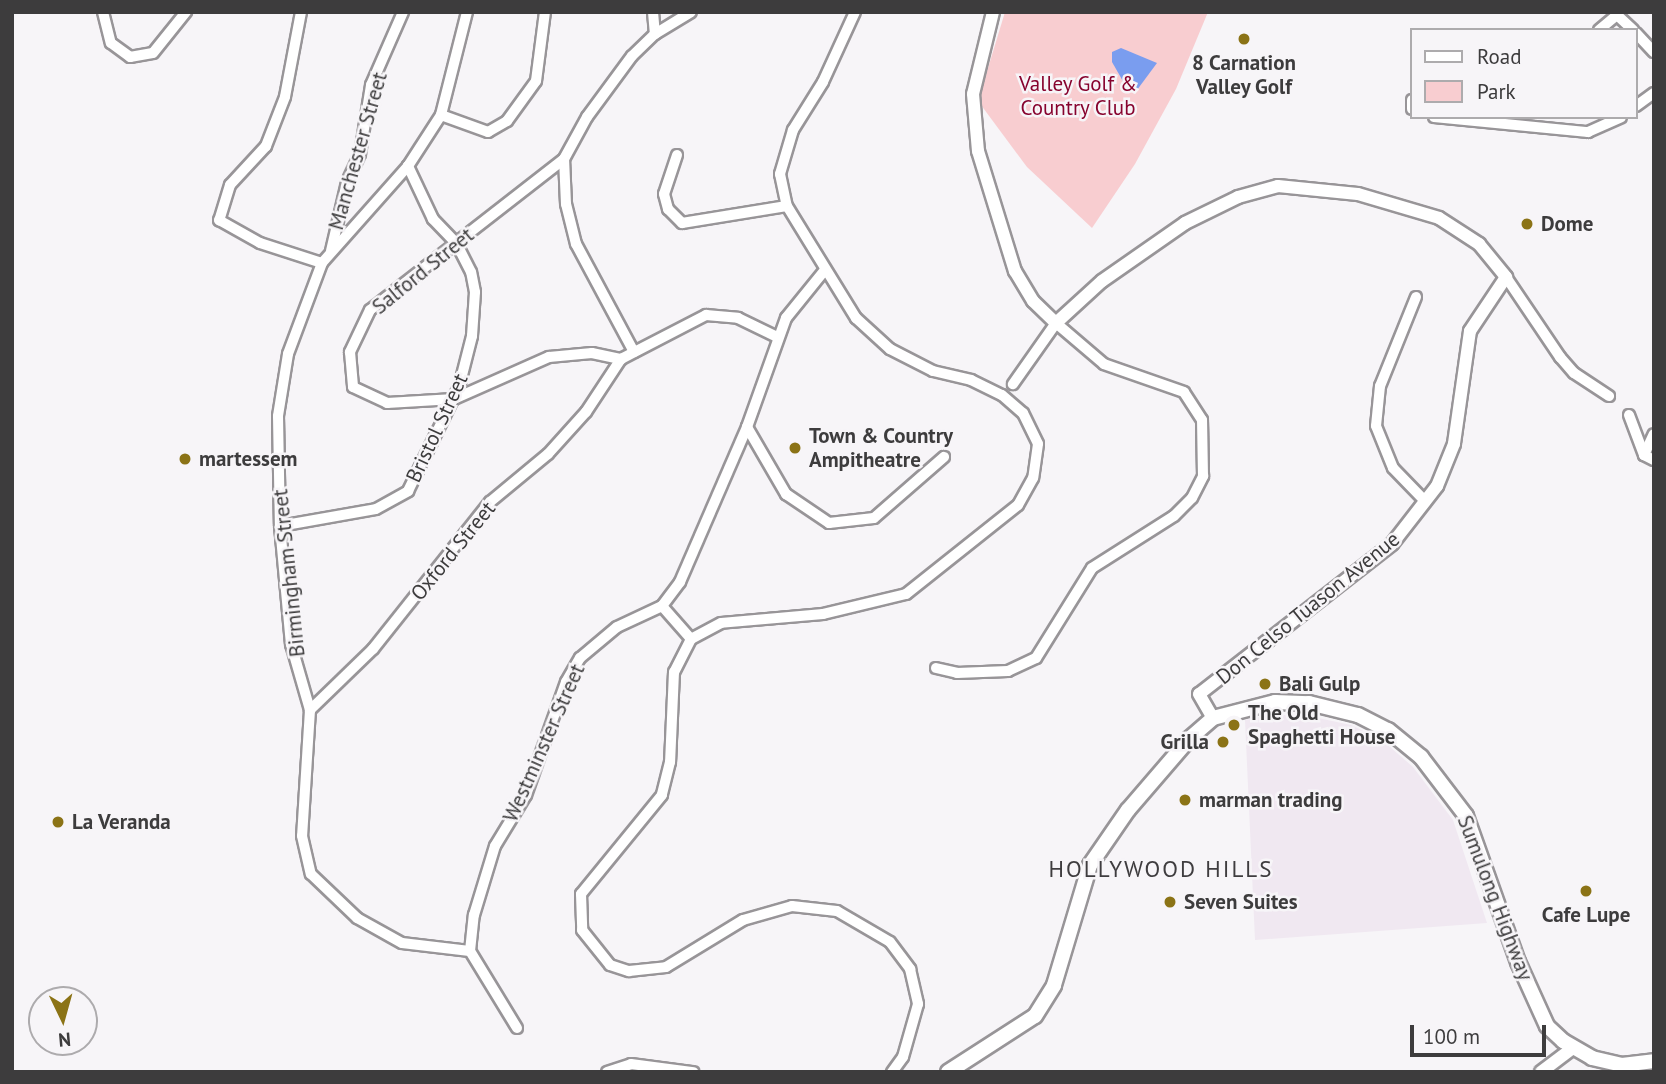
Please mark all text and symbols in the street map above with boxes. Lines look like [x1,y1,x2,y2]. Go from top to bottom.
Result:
legend [1410,28,1638,119]
marker: 8 Carnation Valley Golf [1236,31,1252,47]
text: Road [1477,43,1521,70]
place label: 8 Carnation Valley Golf [1192,50,1296,100]
street label: Manchester Street [323,69,393,233]
park label: Valley Golf & Country Club [1019,71,1137,121]
text: Park [1477,78,1516,105]
place label: Dome [1541,211,1593,237]
marker: Dome [1519,216,1535,232]
street label: Salford Street [367,222,479,320]
street label: Bristol Street [401,369,473,487]
place label: Town & Country Ampitheatre [809,423,953,473]
marker: Town & Country Ampitheatre [787,440,803,456]
place label: martessem [199,446,298,472]
marker: martessem [177,451,193,467]
street label: Birmingham Street [268,488,310,658]
street label: Oxford Street [405,496,501,606]
street label: Don Celso Tuason Avenue [1211,526,1405,690]
street label: Westminster Street [498,660,590,826]
place label: Bali Gulp [1279,671,1361,697]
marker: Bali Gulp [1257,676,1273,692]
place label: The Old Spaghetti House [1248,700,1396,750]
marker: The Old Spaghetti House [1226,717,1242,733]
place label: Grilla [1160,729,1209,755]
marker: Grilla [1215,734,1231,750]
place label: marman trading [1199,787,1343,813]
marker: marman trading [1177,792,1193,808]
place label: La Veranda [72,809,171,835]
street label: Sumulong Highway [1452,812,1538,984]
marker: La Veranda [50,814,66,830]
district label: HOLLYWOOD HILLS [1050,855,1272,883]
marker: Cafe Lupe [1578,883,1594,899]
place label: Seven Suites [1184,889,1298,915]
marker: Seven Suites [1162,894,1178,910]
place label: Cafe Lupe [1542,902,1630,928]
north arrow [28,986,98,1056]
scale bar [1414,1010,1550,1054]
text: 100 m [1423,1023,1480,1050]
text: N [57,1027,72,1052]

